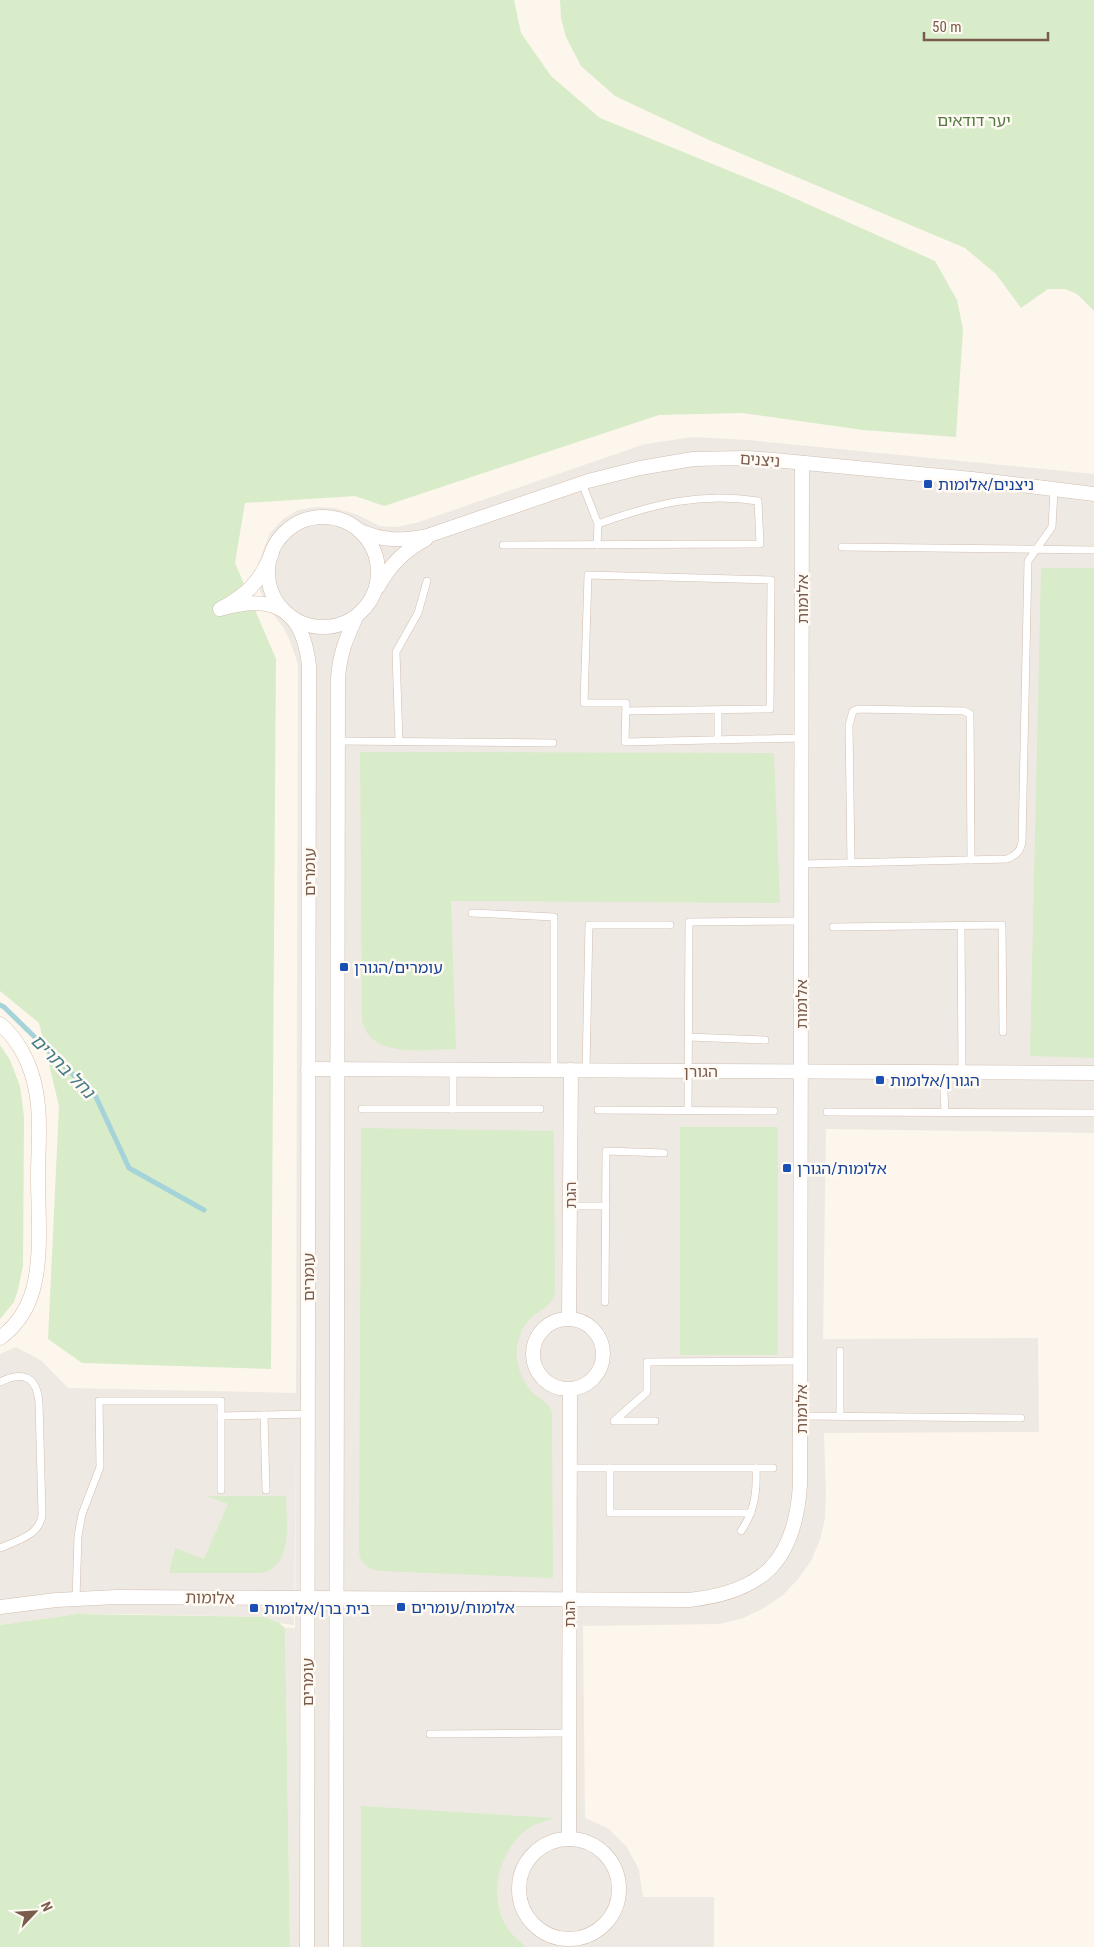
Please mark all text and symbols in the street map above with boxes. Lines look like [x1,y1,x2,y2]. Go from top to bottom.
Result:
scale bar [924,10,1048,42]
text: 50 m [932,18,962,36]
park label: יער דודאים [937,111,1011,130]
street label: ניצנים [739,449,781,471]
place label: ניצנים/אלומות [938,475,1034,494]
marker: ניצנים/אלומות [922,478,934,490]
street label: אלומות [793,574,812,624]
street label: עומרים [300,848,319,896]
place label: עומרים/הגורן [354,958,443,977]
marker: עומרים/הגורן [338,961,350,973]
street label: אלומות [792,979,811,1029]
water label: נחל בתרים [27,1030,100,1103]
street label: הגורן [684,1062,718,1081]
place label: הגורן/אלומות [890,1071,980,1090]
marker: הגורן/אלומות [874,1074,886,1086]
place label: אלומות/הגורן [797,1159,887,1178]
marker: אלומות/הגורן [781,1162,793,1174]
street label: הגת [561,1182,580,1208]
street label: עומרים [299,1253,318,1301]
street label: אלומות [792,1384,811,1434]
street label: אלומות [185,1588,235,1608]
place label: אלומות/עומרים [411,1598,515,1617]
place label: בית ברן/אלומות [264,1599,370,1618]
marker: אלומות/עומרים [395,1601,407,1613]
street label: הגת [560,1601,579,1627]
marker: בית ברן/אלומות [248,1602,260,1614]
street label: עומרים [298,1658,317,1706]
north arrow [10,1887,60,1937]
text: N [38,1899,56,1914]

